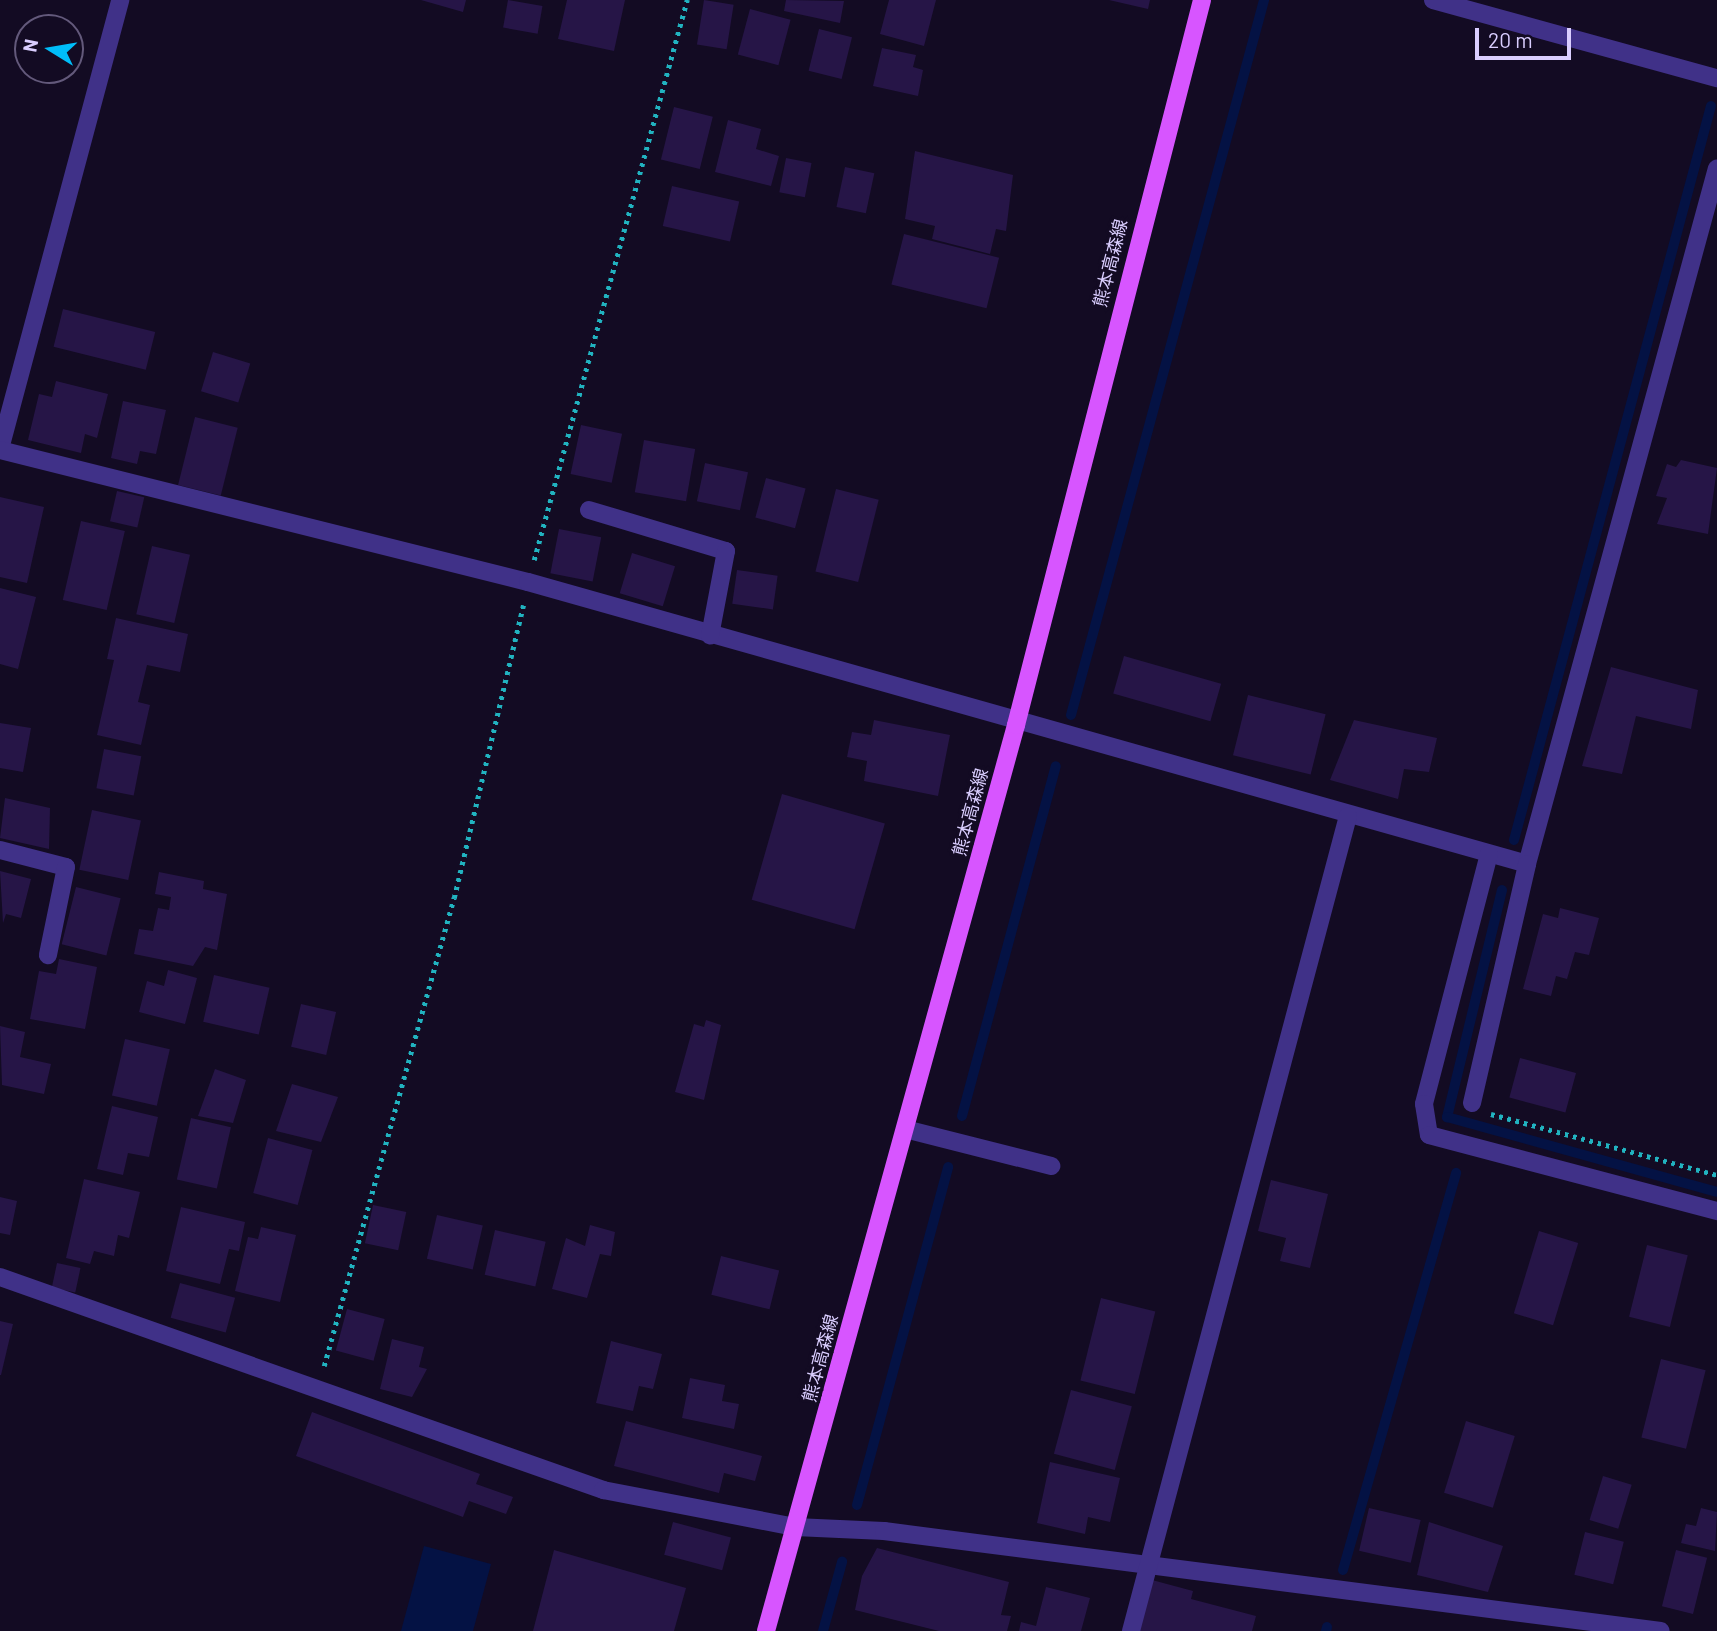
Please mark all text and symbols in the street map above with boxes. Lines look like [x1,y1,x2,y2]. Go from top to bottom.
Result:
north arrow [14,14,84,84]
scale bar [1479,14,1575,58]
text: 20 m [1488,27,1533,52]
text: N [17,37,42,54]
street label: 熊本高森線 [1089,217,1131,309]
street label: 熊本高森線 [948,766,992,858]
street label: 熊本高森線 [798,1312,842,1404]

